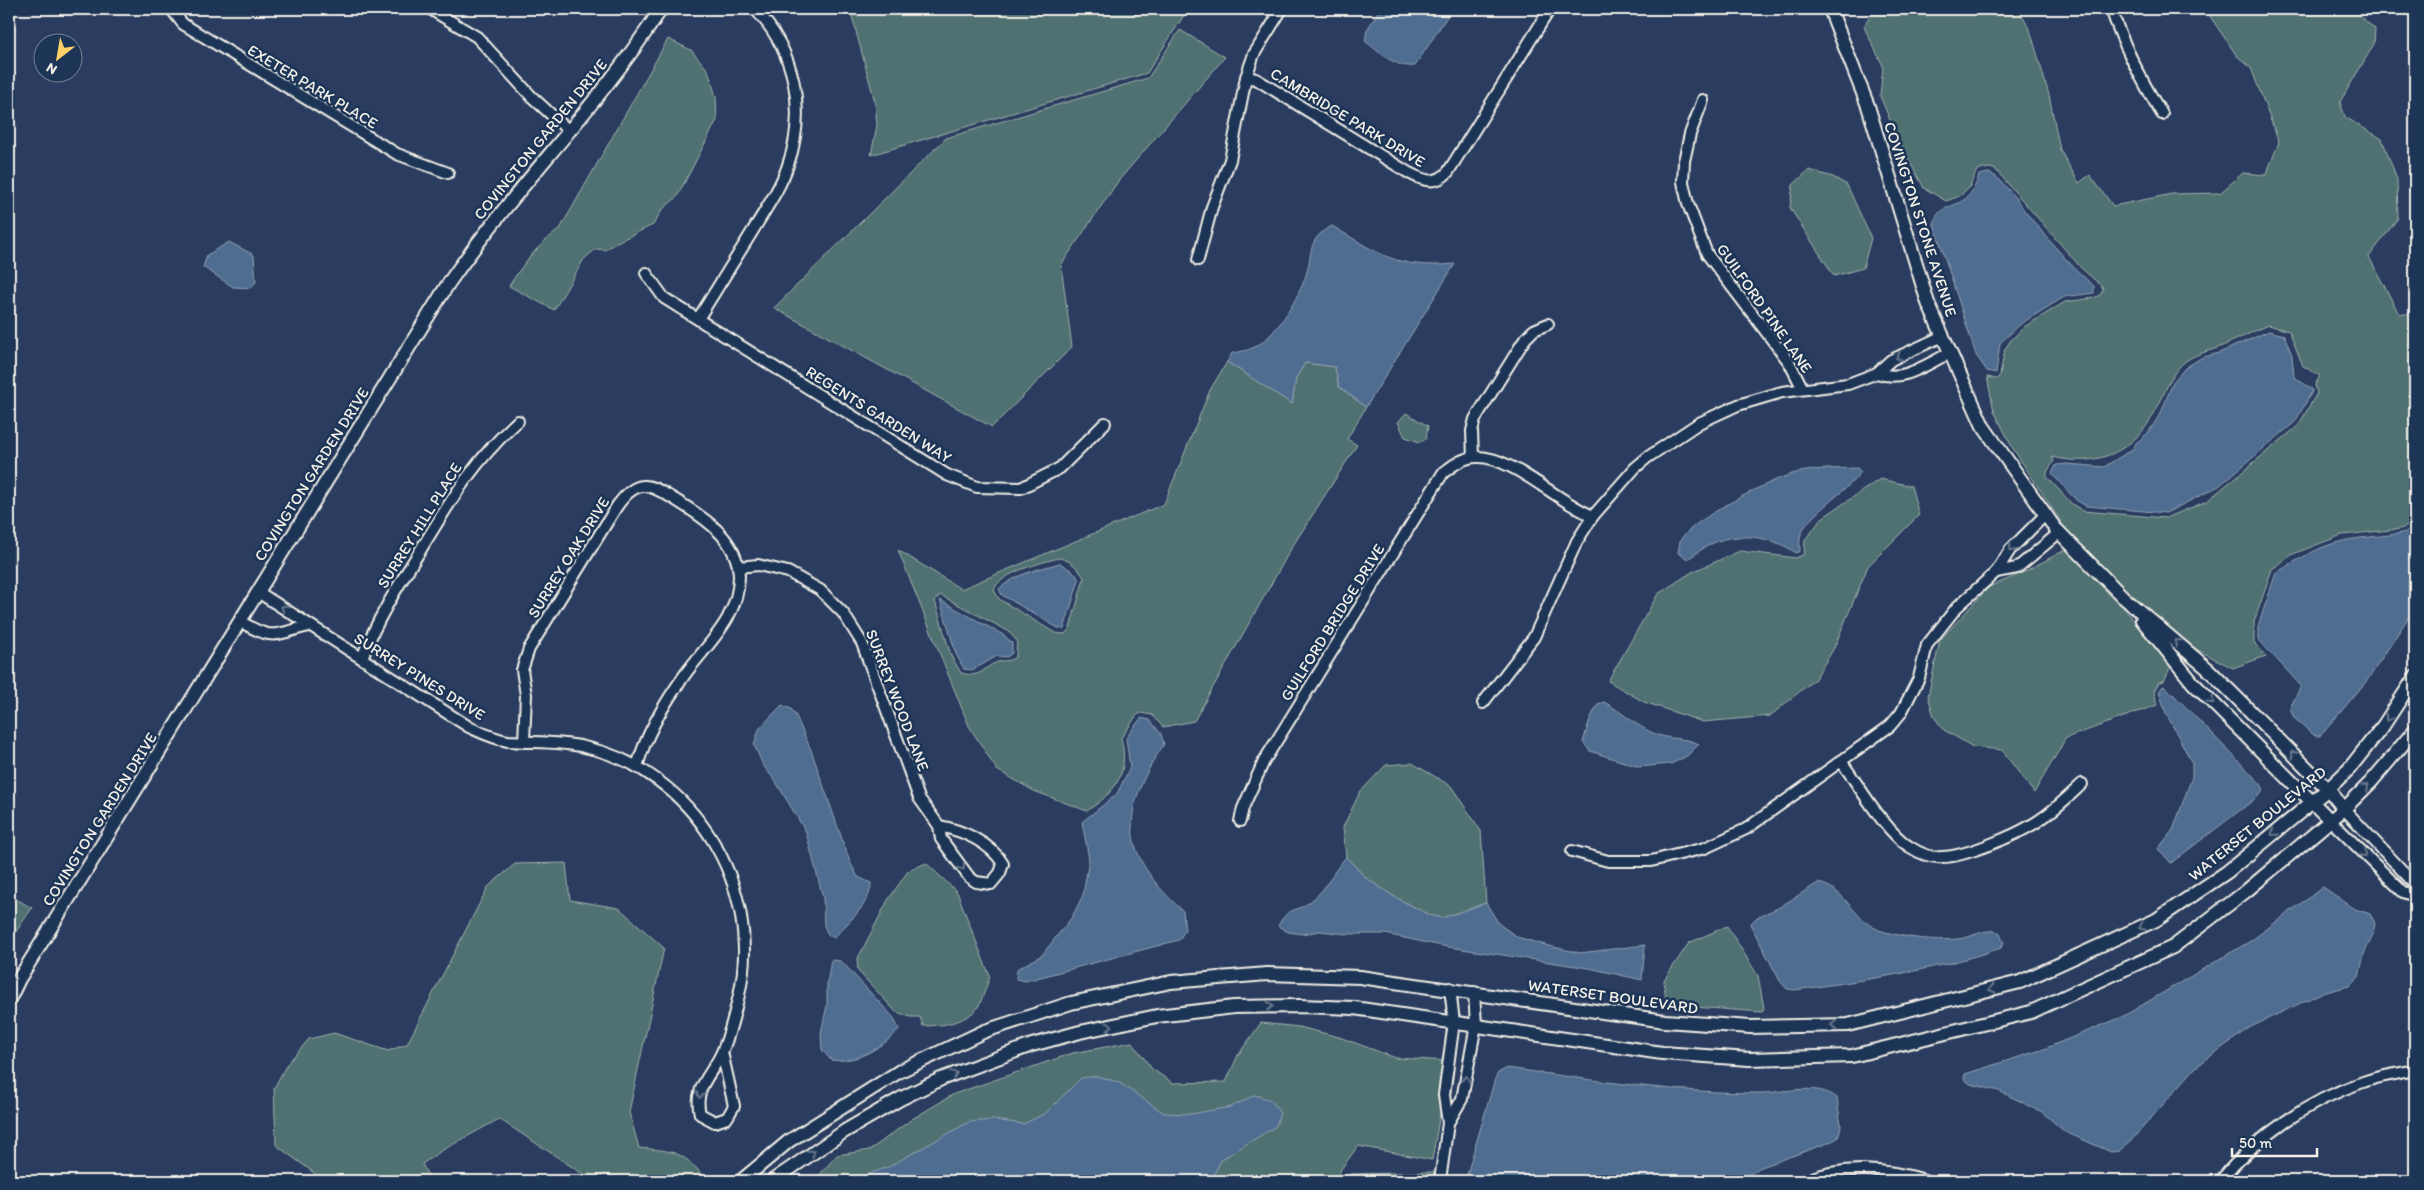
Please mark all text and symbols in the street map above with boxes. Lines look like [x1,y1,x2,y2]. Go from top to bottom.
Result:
north arrow [32,32,82,82]
street label: EXETER PARK PLACE [244,40,381,133]
street label: COVINGTON GARDEN DRIVE [470,55,611,224]
text: N [43,59,60,78]
street label: CAMBRIDGE PARK DRIVE [1267,64,1429,171]
street label: COVINGTON STONE AVENUE [1880,119,1961,319]
street label: GUILFORD PINE LANE [1713,240,1817,377]
one-way arrow [1895,351,1904,361]
street label: REGENTS GARDEN WAY [802,362,955,467]
street label: COVINGTON GARDEN DRIVE [250,384,373,565]
street label: SURREY HILL PLACE [373,459,466,592]
street label: SURREY OAK DRIVE [524,493,613,621]
street label: GUILFORD BRIDGE DRIVE [1276,540,1389,704]
one-way arrow [2009,543,2018,552]
one-way arrow [280,605,289,614]
street label: SURREY WOOD LANE [862,627,933,774]
street label: SURREY PINES DRIVE [351,628,489,725]
one-way arrow [2173,639,2182,648]
one-way arrow [2205,695,2214,704]
one-way arrow [2385,712,2394,722]
street label: COVINGTON GARDEN DRIVE [38,729,161,910]
one-way arrow [2291,751,2300,760]
street label: WATERSET BOULEVARD [2185,762,2330,885]
one-way arrow [2360,784,2369,793]
one-way arrow [2270,827,2279,836]
one-way arrow [2358,848,2367,857]
one-way arrow [956,862,965,871]
one-way arrow [2138,920,2147,931]
street label: WATERSET BOULEVARD [1527,975,1700,1018]
one-way arrow [1988,983,1997,994]
one-way arrow [1266,1001,1274,1012]
one-way arrow [1830,1020,1838,1031]
one-way arrow [1104,1021,1113,1032]
one-way arrow [949,1070,958,1081]
one-way arrow [1460,1075,1470,1083]
one-way arrow [695,1091,705,1099]
scale bar [2232,1125,2316,1157]
text: 50 m [2239,1134,2272,1152]
one-way arrow [806,1150,816,1159]

